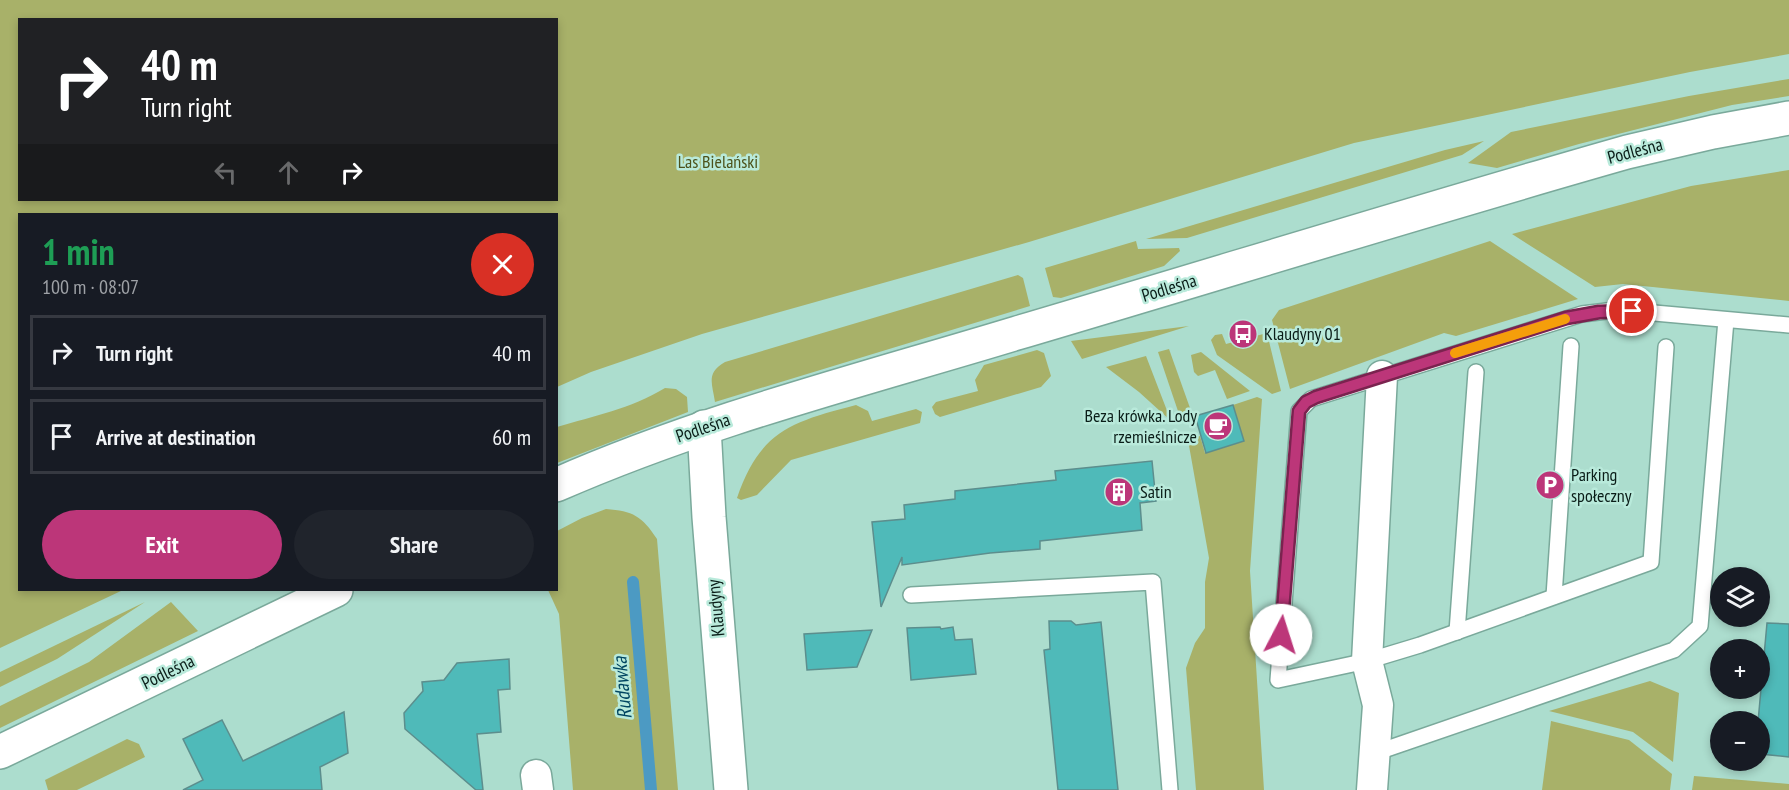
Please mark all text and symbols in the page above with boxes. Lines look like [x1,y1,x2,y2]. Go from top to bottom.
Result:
text: 40 m [141,37,218,92]
icon: right [42,42,120,120]
text: Turn right [141,90,232,124]
street label: Podleśna [1605,132,1665,169]
park label: Las Bielański [678,150,758,173]
icon: left [209,156,242,189]
icon: ahead [272,156,305,189]
icon: right [335,156,368,189]
text: 1 min [42,228,115,275]
button: close [471,233,534,296]
street label: Podleśna [1139,268,1199,307]
text: 100 m · 08:07 [42,274,139,300]
pin [1606,285,1657,336]
icon: arrive [1615,294,1648,327]
bus stop icon: Klaudyny 01 [1227,318,1259,350]
place label: Klaudyny 01 [1264,322,1341,345]
icon: right [45,336,78,369]
text: Turn right [96,339,173,367]
text: 40 m [492,339,531,367]
place label: Beza krówka. Lody rzemieślnicze [1085,404,1197,448]
street label: Podleśna [673,408,733,448]
cafe icon: Beza krówka. Lody rzemieślnicze [1202,410,1234,442]
icon: arrive [45,420,78,453]
text: Arrive at destination [96,423,256,451]
text: 60 m [492,423,531,451]
place label: Parking społeczny [1571,463,1632,507]
parking icon: Parking społeczny [1534,469,1566,501]
building icon: Satin [1103,476,1135,508]
place label: Satin [1140,480,1172,503]
button: Exit [42,510,282,579]
button: Share [294,510,534,579]
map controls [1710,567,1770,771]
button: layers [1710,567,1770,627]
street label: Klaudyny [702,578,729,638]
position arrow [1249,603,1313,667]
button: + [1710,639,1770,699]
street label: Podleśna [138,649,198,694]
water label: Rudawka [606,655,638,720]
button: − [1710,711,1770,771]

